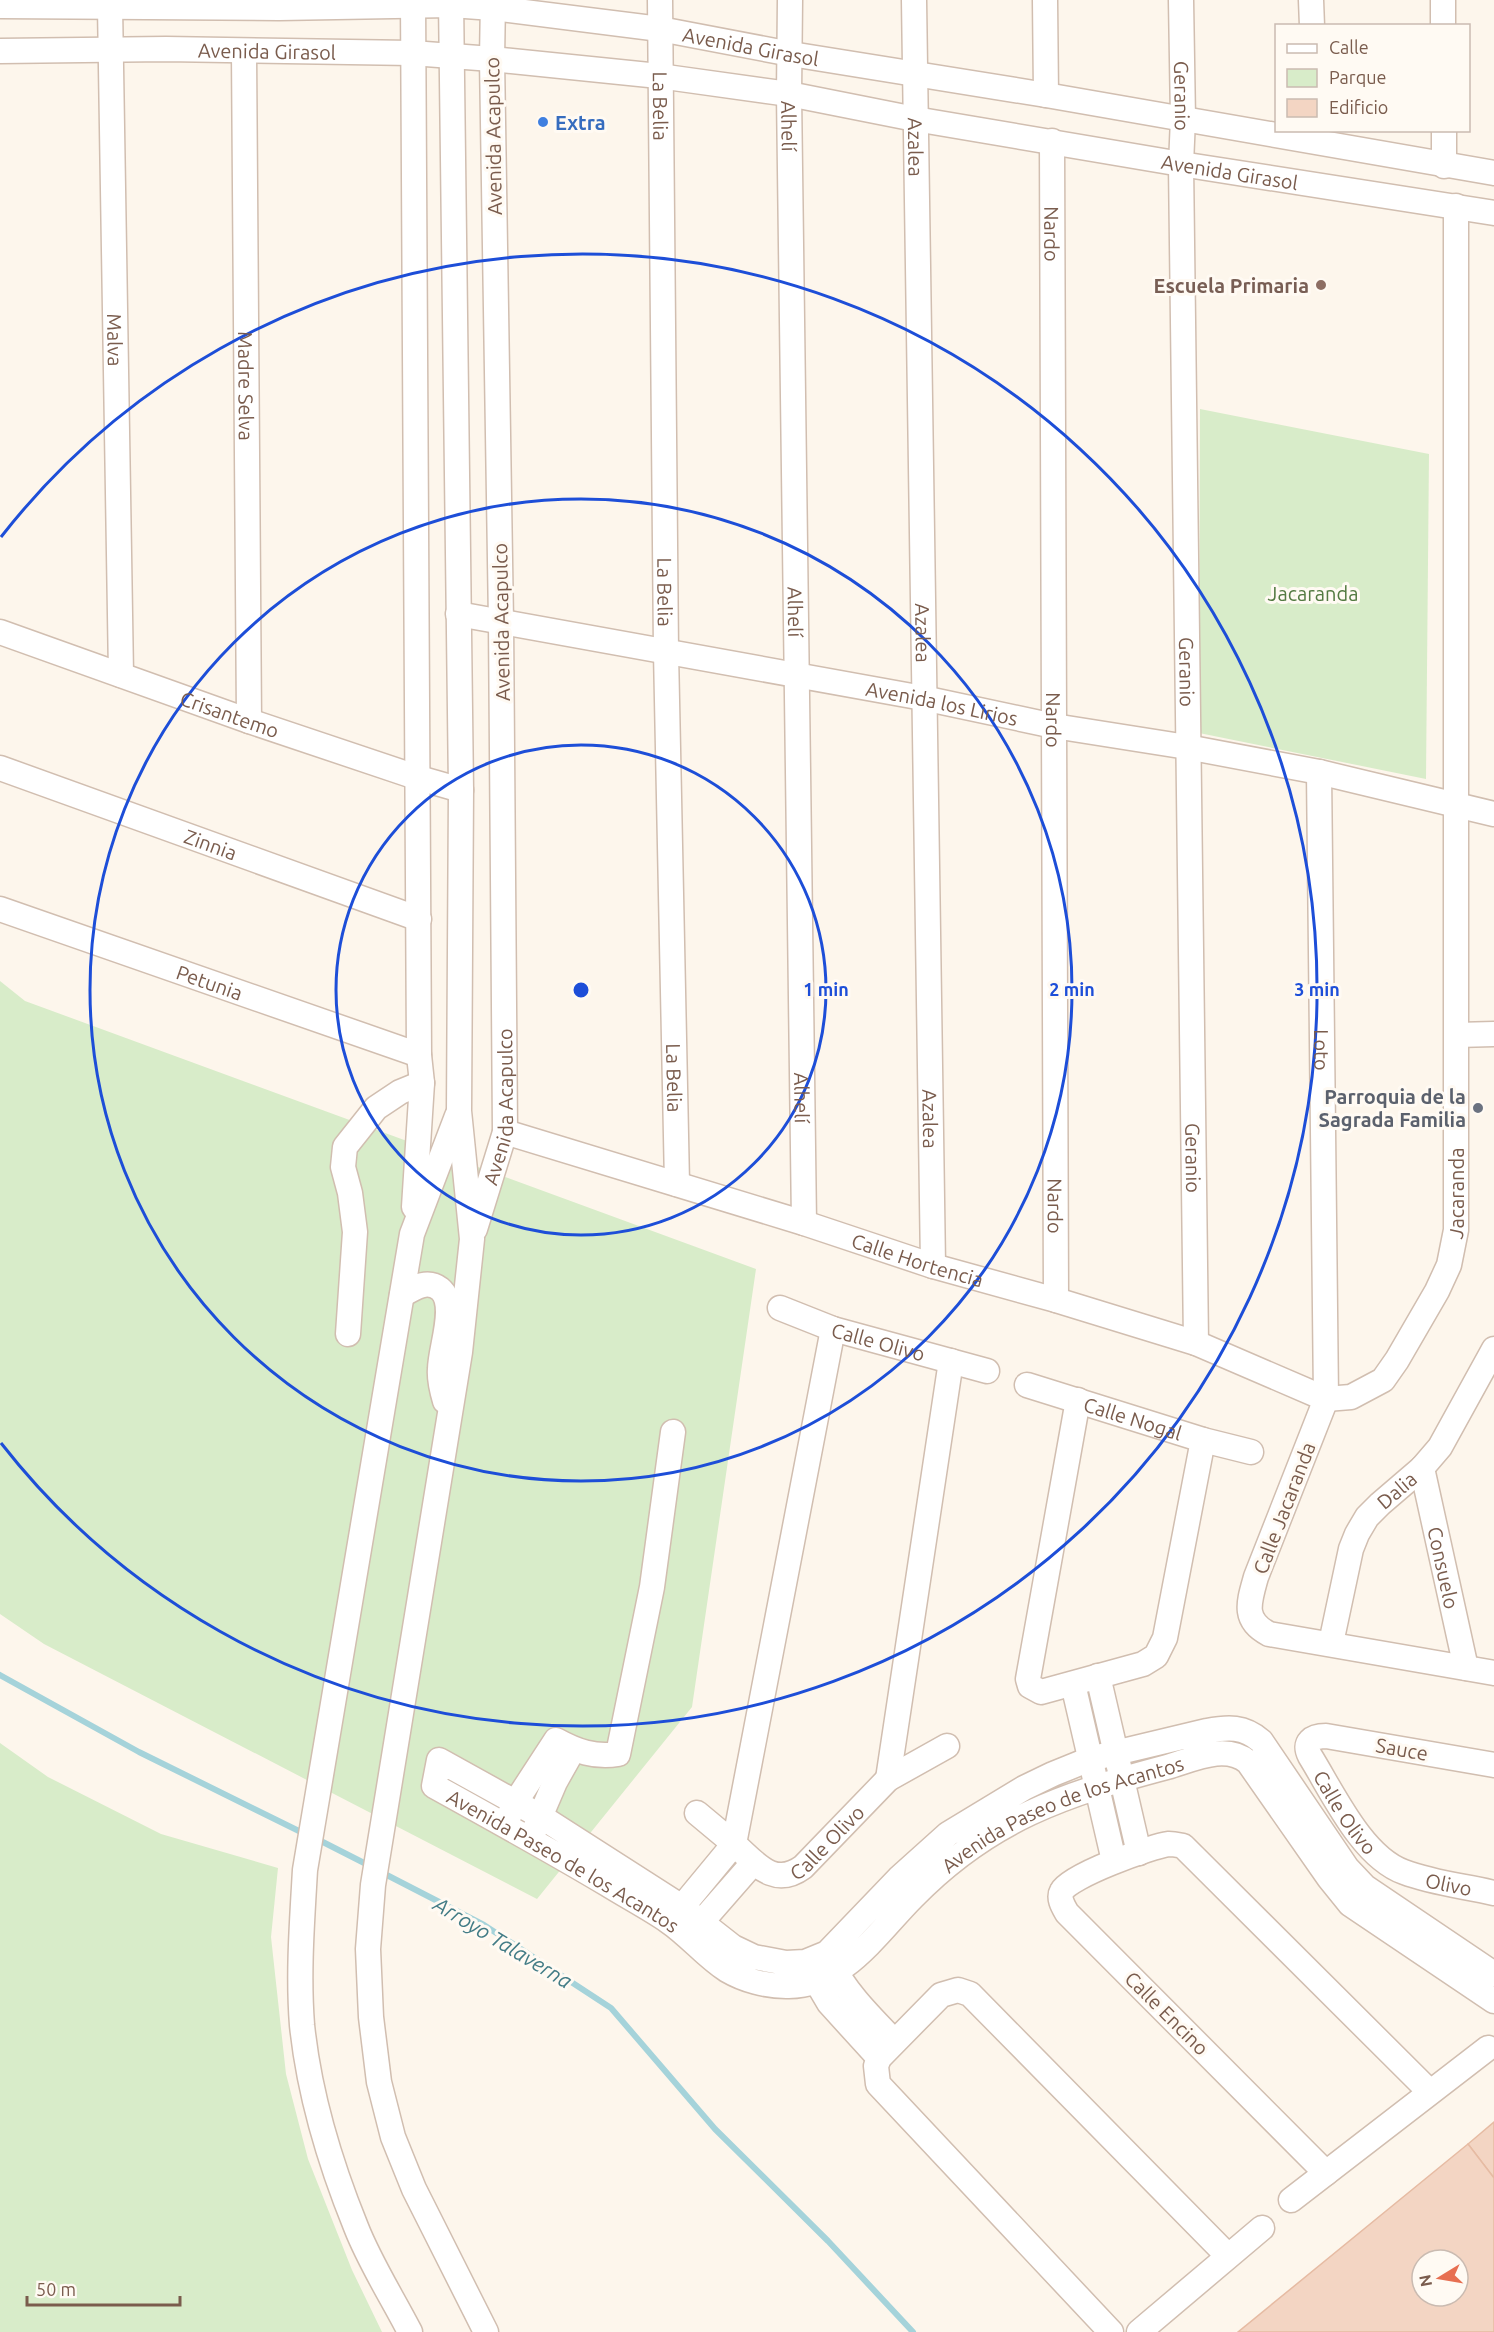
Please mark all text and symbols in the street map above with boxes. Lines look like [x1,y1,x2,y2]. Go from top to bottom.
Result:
street label: Avenida Girasol [681,22,821,70]
legend [1275,24,1470,132]
text: Calle [1329,37,1369,57]
street label: Avenida Girasol [198,38,336,63]
street label: Avenida Acapulco [480,57,506,215]
street label: Geranio [1171,61,1195,132]
text: Parque [1329,67,1386,87]
street label: La Belia [649,71,673,141]
text: Edificio [1329,97,1388,117]
street label: Alhelí [778,100,801,153]
place label: Extra [555,111,606,134]
marker: Extra [536,115,550,129]
street label: Azalea [904,117,928,177]
street label: Avenida Girasol [1160,149,1300,194]
street label: Nardo [1041,206,1064,262]
place label: Escuela Primaria [1154,274,1309,297]
marker: Escuela Primaria [1314,278,1328,292]
street label: Malva [104,313,127,367]
street label: Madre Selva [235,331,258,441]
street label: Avenida Acapulco [488,543,514,701]
street label: La Belia [654,557,677,627]
park label: Jacaranda [1268,582,1358,605]
street label: Alhelí [784,586,808,639]
street label: Azalea [912,603,935,663]
street label: Geranio [1176,637,1199,707]
street label: Avenida los Lirios [864,676,1020,729]
street label: Crisantemo [177,686,282,742]
street label: Nardo [1042,692,1066,748]
street label: Zinnia [181,824,240,864]
street label: Petunia [174,960,246,1004]
text: 1 min [803,979,849,999]
text: 2 min [1049,979,1095,999]
text: 3 min [1294,979,1340,999]
centre of rings [571,980,591,1000]
street label: Avenida Acapulco [478,1028,517,1188]
street label: Loto [1310,1029,1334,1071]
street label: La Belia [663,1043,687,1113]
street label: Alhelí [791,1072,814,1125]
place label: Parroquia de la Sagrada Familia [1318,1085,1466,1131]
street label: Azalea [919,1089,943,1149]
marker: Parroquia de la Sagrada Familia [1471,1101,1485,1115]
street label: Geranio [1182,1123,1206,1193]
street label: Jacaranda [1443,1147,1468,1240]
street label: Nardo [1044,1178,1067,1234]
street label: Calle Hortencia [849,1228,986,1291]
street label: Calle Olivo [829,1318,928,1365]
street label: Calle Nogal [1081,1392,1185,1444]
street label: Calle Jacaranda [1248,1439,1320,1577]
street label: Dalia [1372,1467,1421,1513]
street label: Consuelo [1424,1524,1464,1611]
street label: Sauce [1374,1733,1430,1765]
street label: Avenida Paseo de los Acantos [937,1751,1186,1877]
street label: Calle Olivo [1309,1766,1381,1859]
street label: Avenida Paseo de los Acantos [444,1784,684,1937]
street label: Calle Olivo [786,1800,868,1884]
street label: Olivo [1423,1868,1474,1900]
water label: Arroyo Talaverna [429,1891,576,1993]
street label: Calle Encino [1120,1966,1214,2060]
north arrow [1410,2248,1470,2308]
scale bar [27,2269,180,2307]
text: N [1415,2273,1435,2288]
text: 50 m [36,2279,76,2299]

